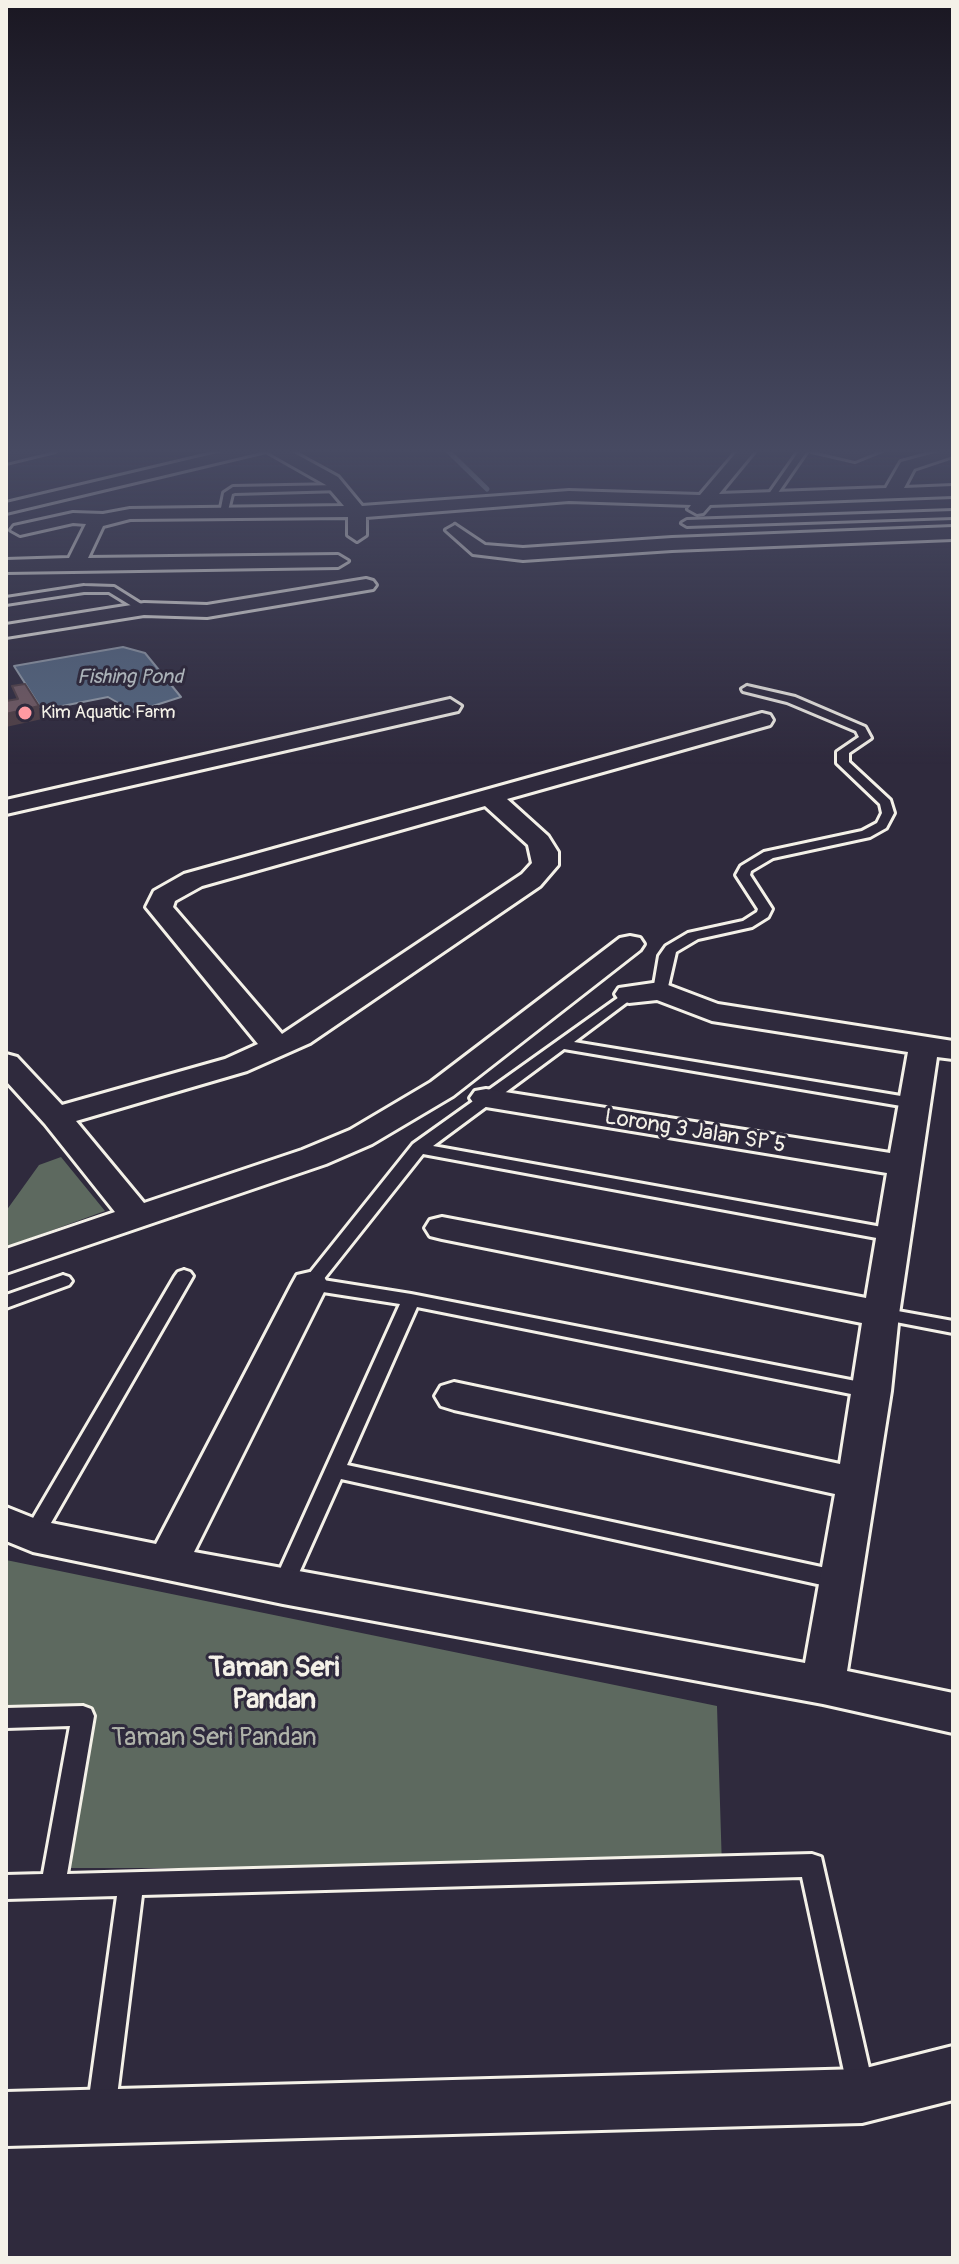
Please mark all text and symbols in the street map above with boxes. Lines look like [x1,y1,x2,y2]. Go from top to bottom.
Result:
water label: Fishing Pond [77,666,183,690]
place label: Kim Aquatic Farm [41,702,176,724]
marker: Kim Aquatic Farm [16,704,34,722]
street label: Lorong 3 Jalan SP 5 [603,1105,787,1159]
district label: Taman Seri Pandan [209,1652,339,1718]
park label: Taman Seri Pandan [111,1722,317,1754]

